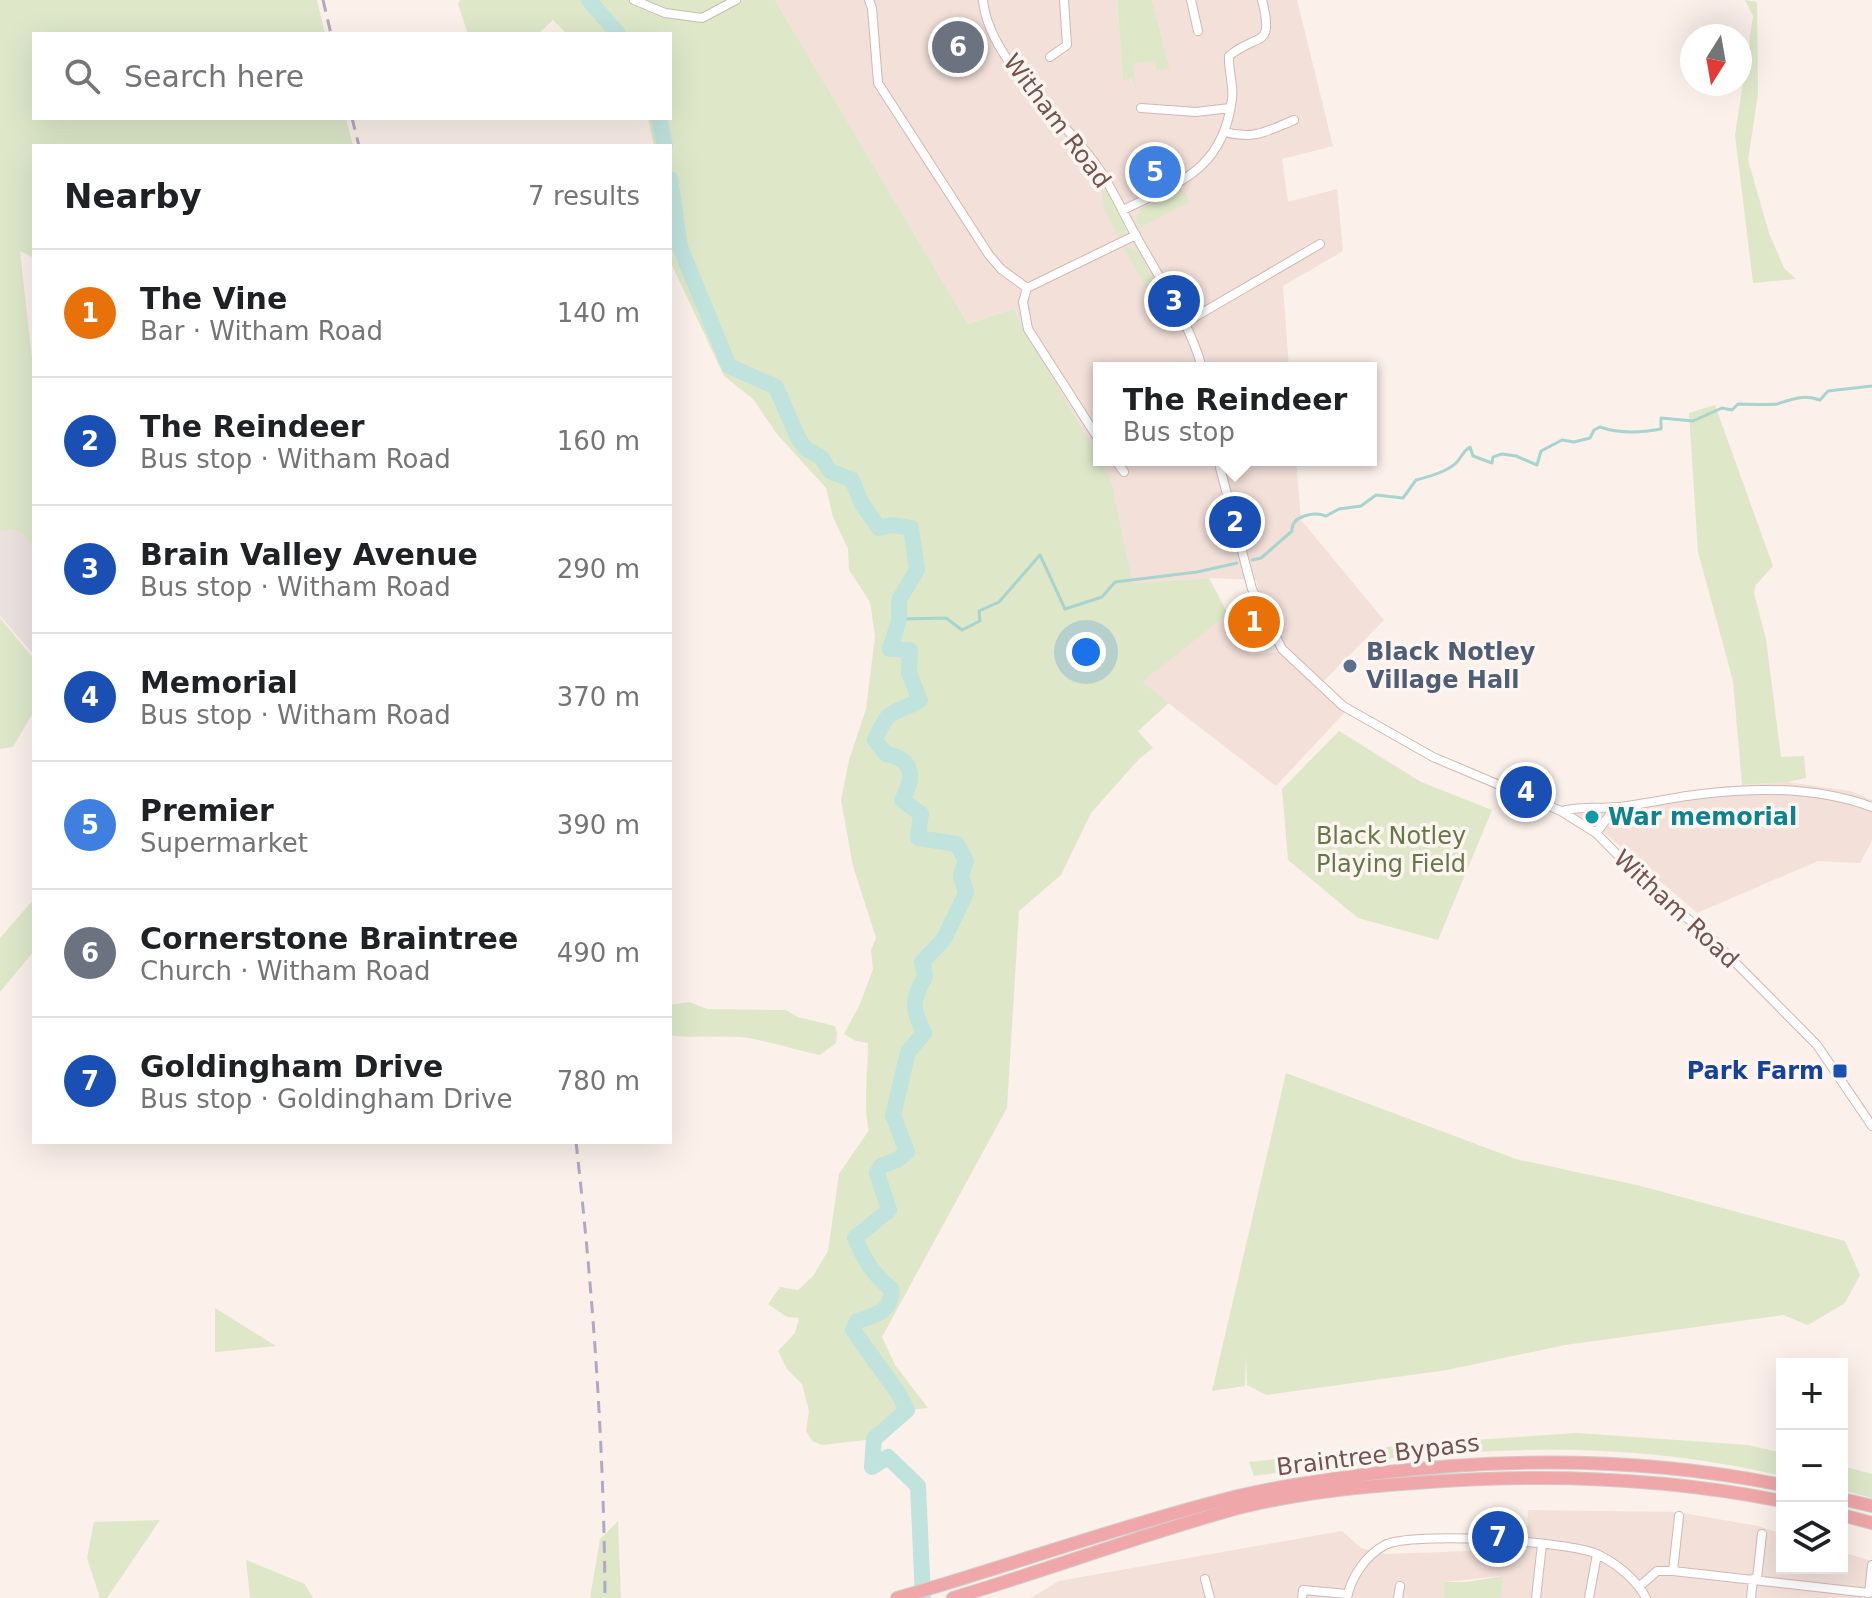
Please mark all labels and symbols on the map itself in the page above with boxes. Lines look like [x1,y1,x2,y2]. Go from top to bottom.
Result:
pin: 6 [932,17,984,77]
north arrow [1680,24,1752,96]
street label: Witham Road [998,49,1116,193]
pin: 5 [1129,142,1181,202]
pin: 3 [1148,271,1200,331]
pin: 2 [1209,492,1261,552]
pin: 1 [1228,592,1280,652]
your location [1066,632,1106,672]
place label: Black Notley Village Hall [1366,638,1536,694]
marker: Black Notley Village Hall [1341,657,1359,675]
pin: 4 [1500,762,1552,822]
place label: War memorial [1608,803,1797,831]
marker: War memorial [1583,808,1601,826]
park label: Black Notley Playing Field [1316,822,1466,878]
street label: Witham Road [1608,844,1744,974]
place label: Park Farm [1687,1057,1824,1085]
marker: Park Farm [1831,1062,1849,1080]
street label: Braintree Bypass [1275,1429,1481,1481]
pin: 7 [1472,1507,1524,1567]

